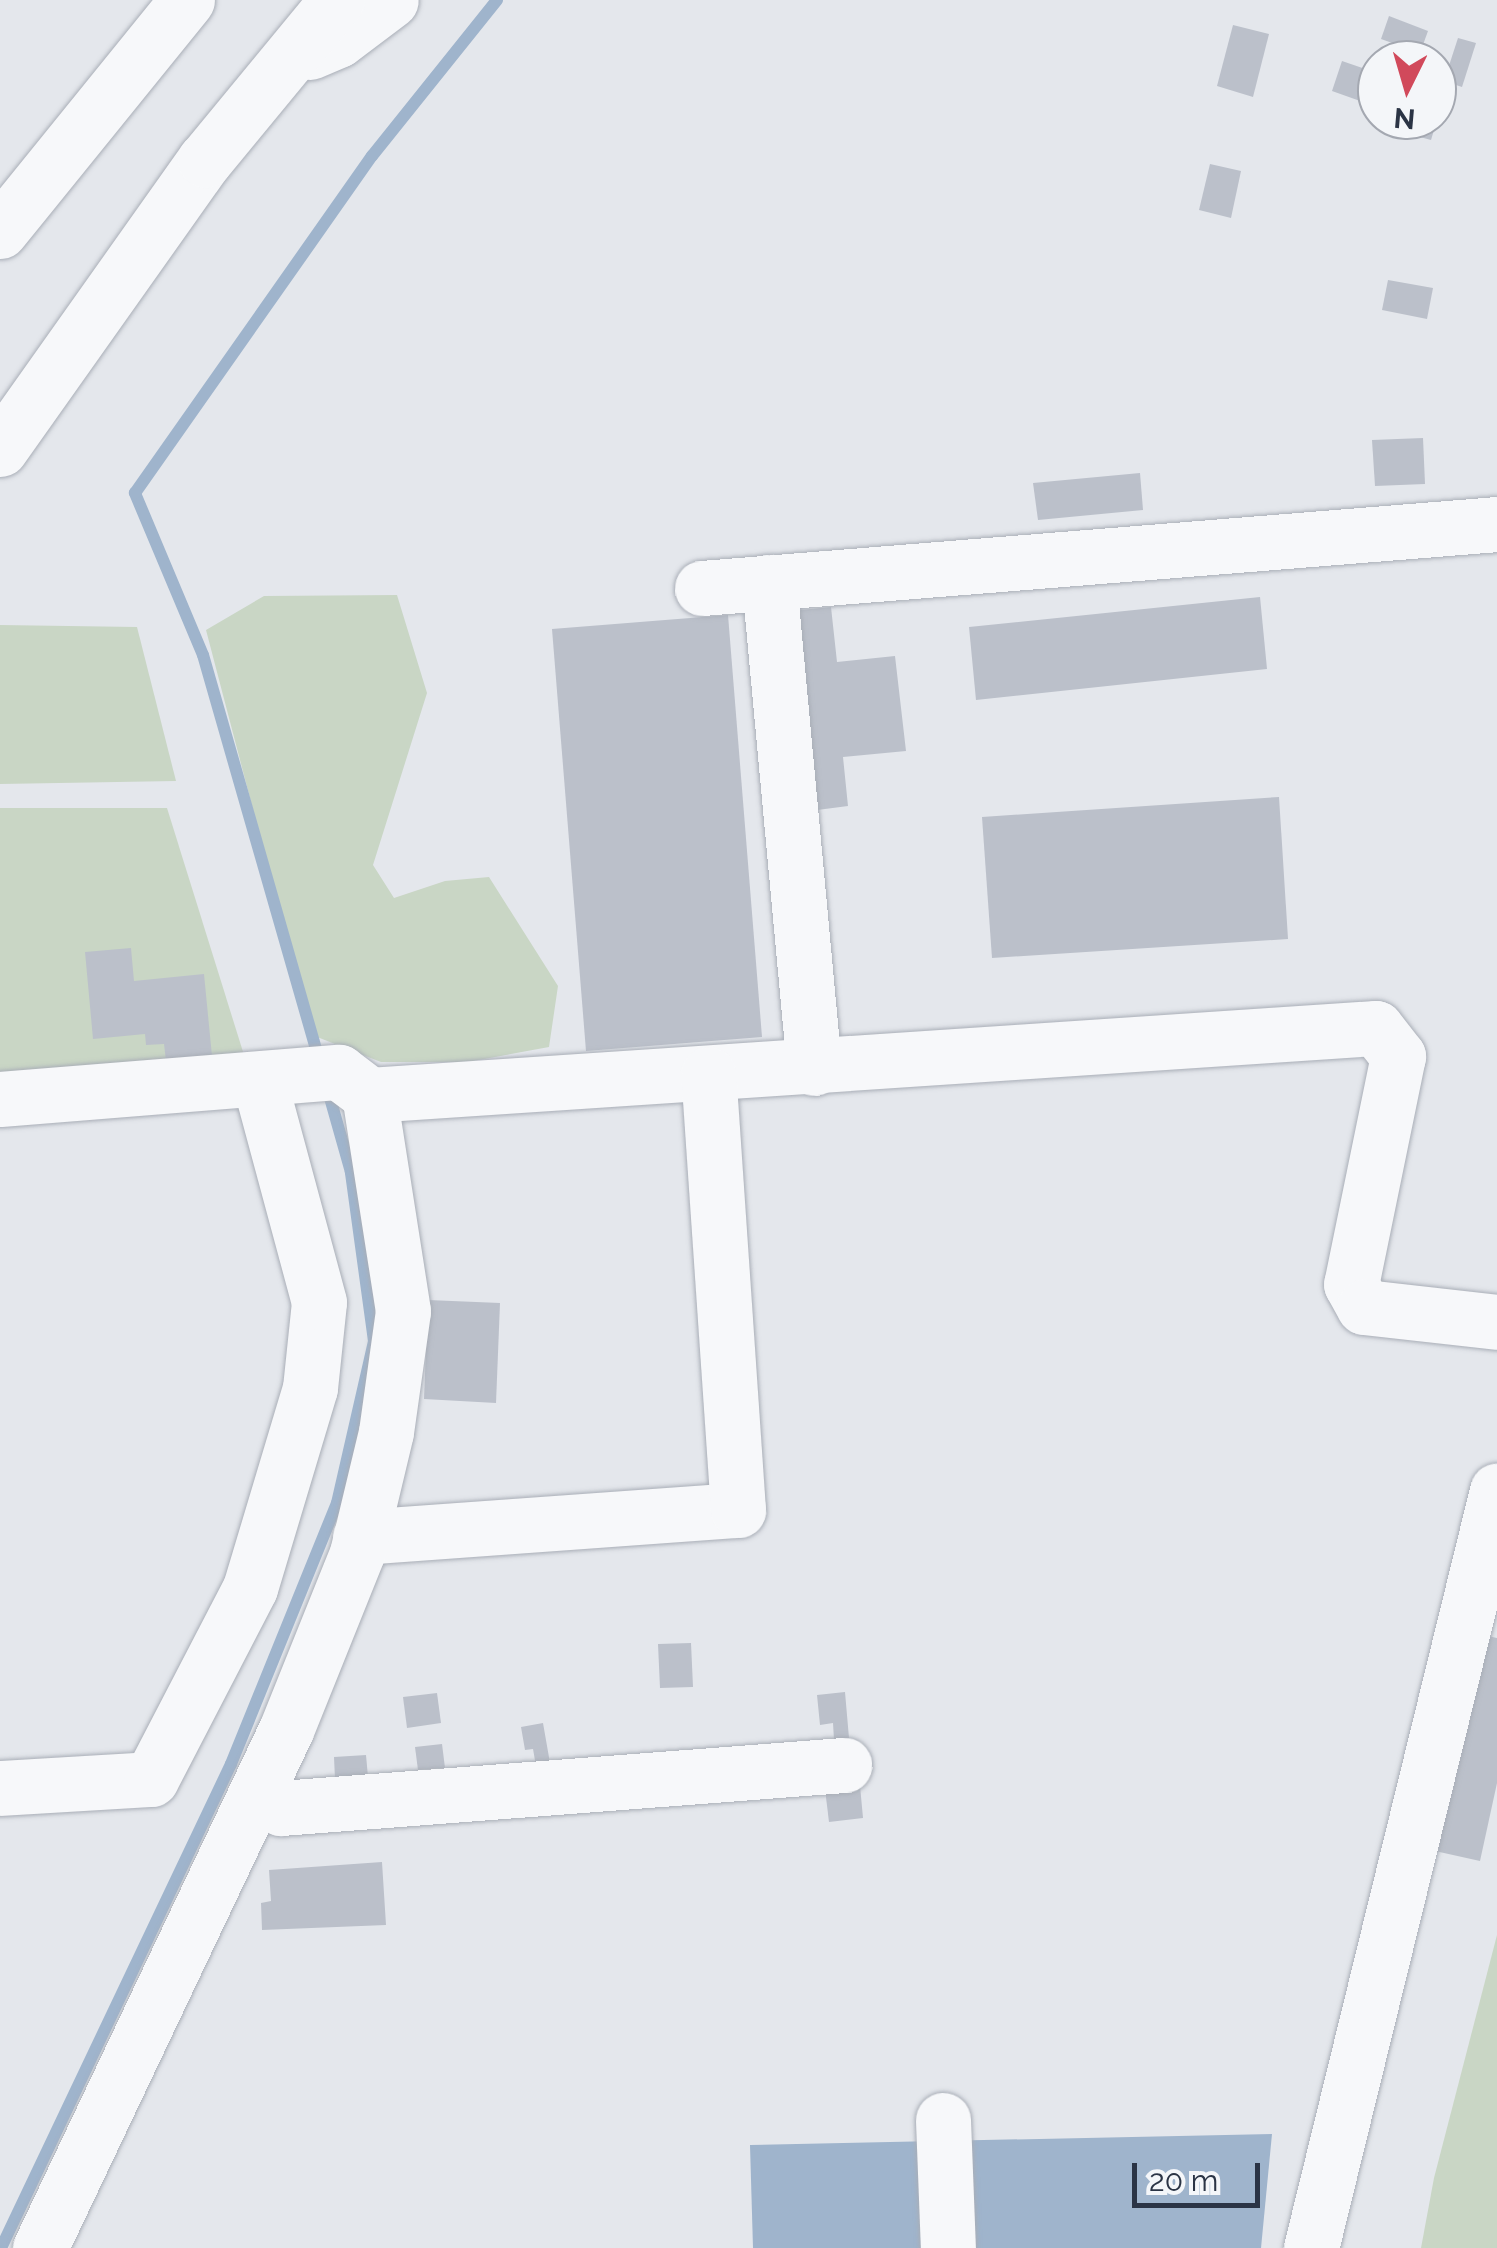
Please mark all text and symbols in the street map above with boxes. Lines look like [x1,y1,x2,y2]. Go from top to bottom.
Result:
north arrow [1357,40,1457,140]
text: N [1392,101,1417,136]
scale bar [1137,2143,1264,2205]
text: 20 m [1149,2163,1218,2198]

